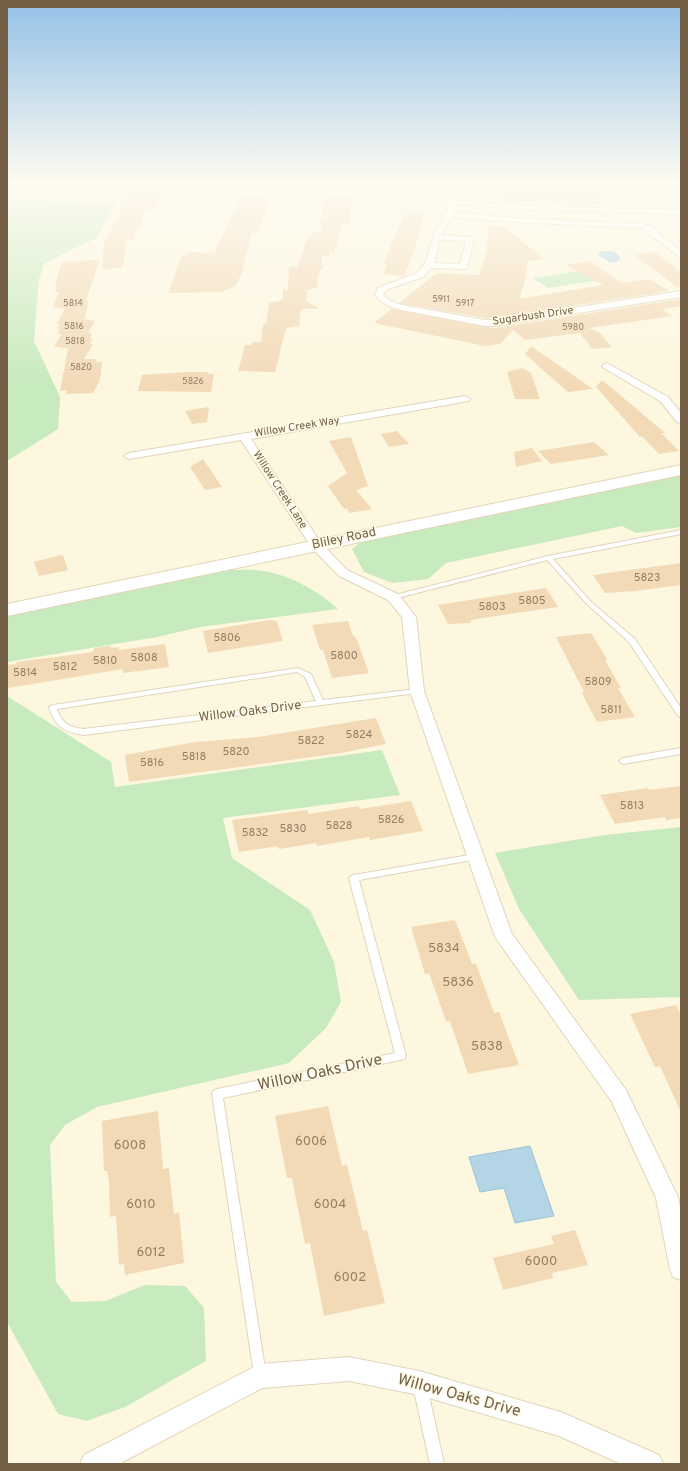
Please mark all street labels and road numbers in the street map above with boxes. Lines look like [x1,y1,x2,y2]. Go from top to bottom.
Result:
street label: Sugarbush Drive [492,303,574,329]
street label: Willow Creek Way [253,413,341,441]
street label: Willow Creek Lane [250,448,310,532]
street label: Bliley Road [310,524,378,554]
street label: Willow Oaks Drive [198,698,302,726]
street label: Willow Oaks Drive [256,1050,384,1096]
street label: Willow Oaks Drive [395,1370,523,1422]

